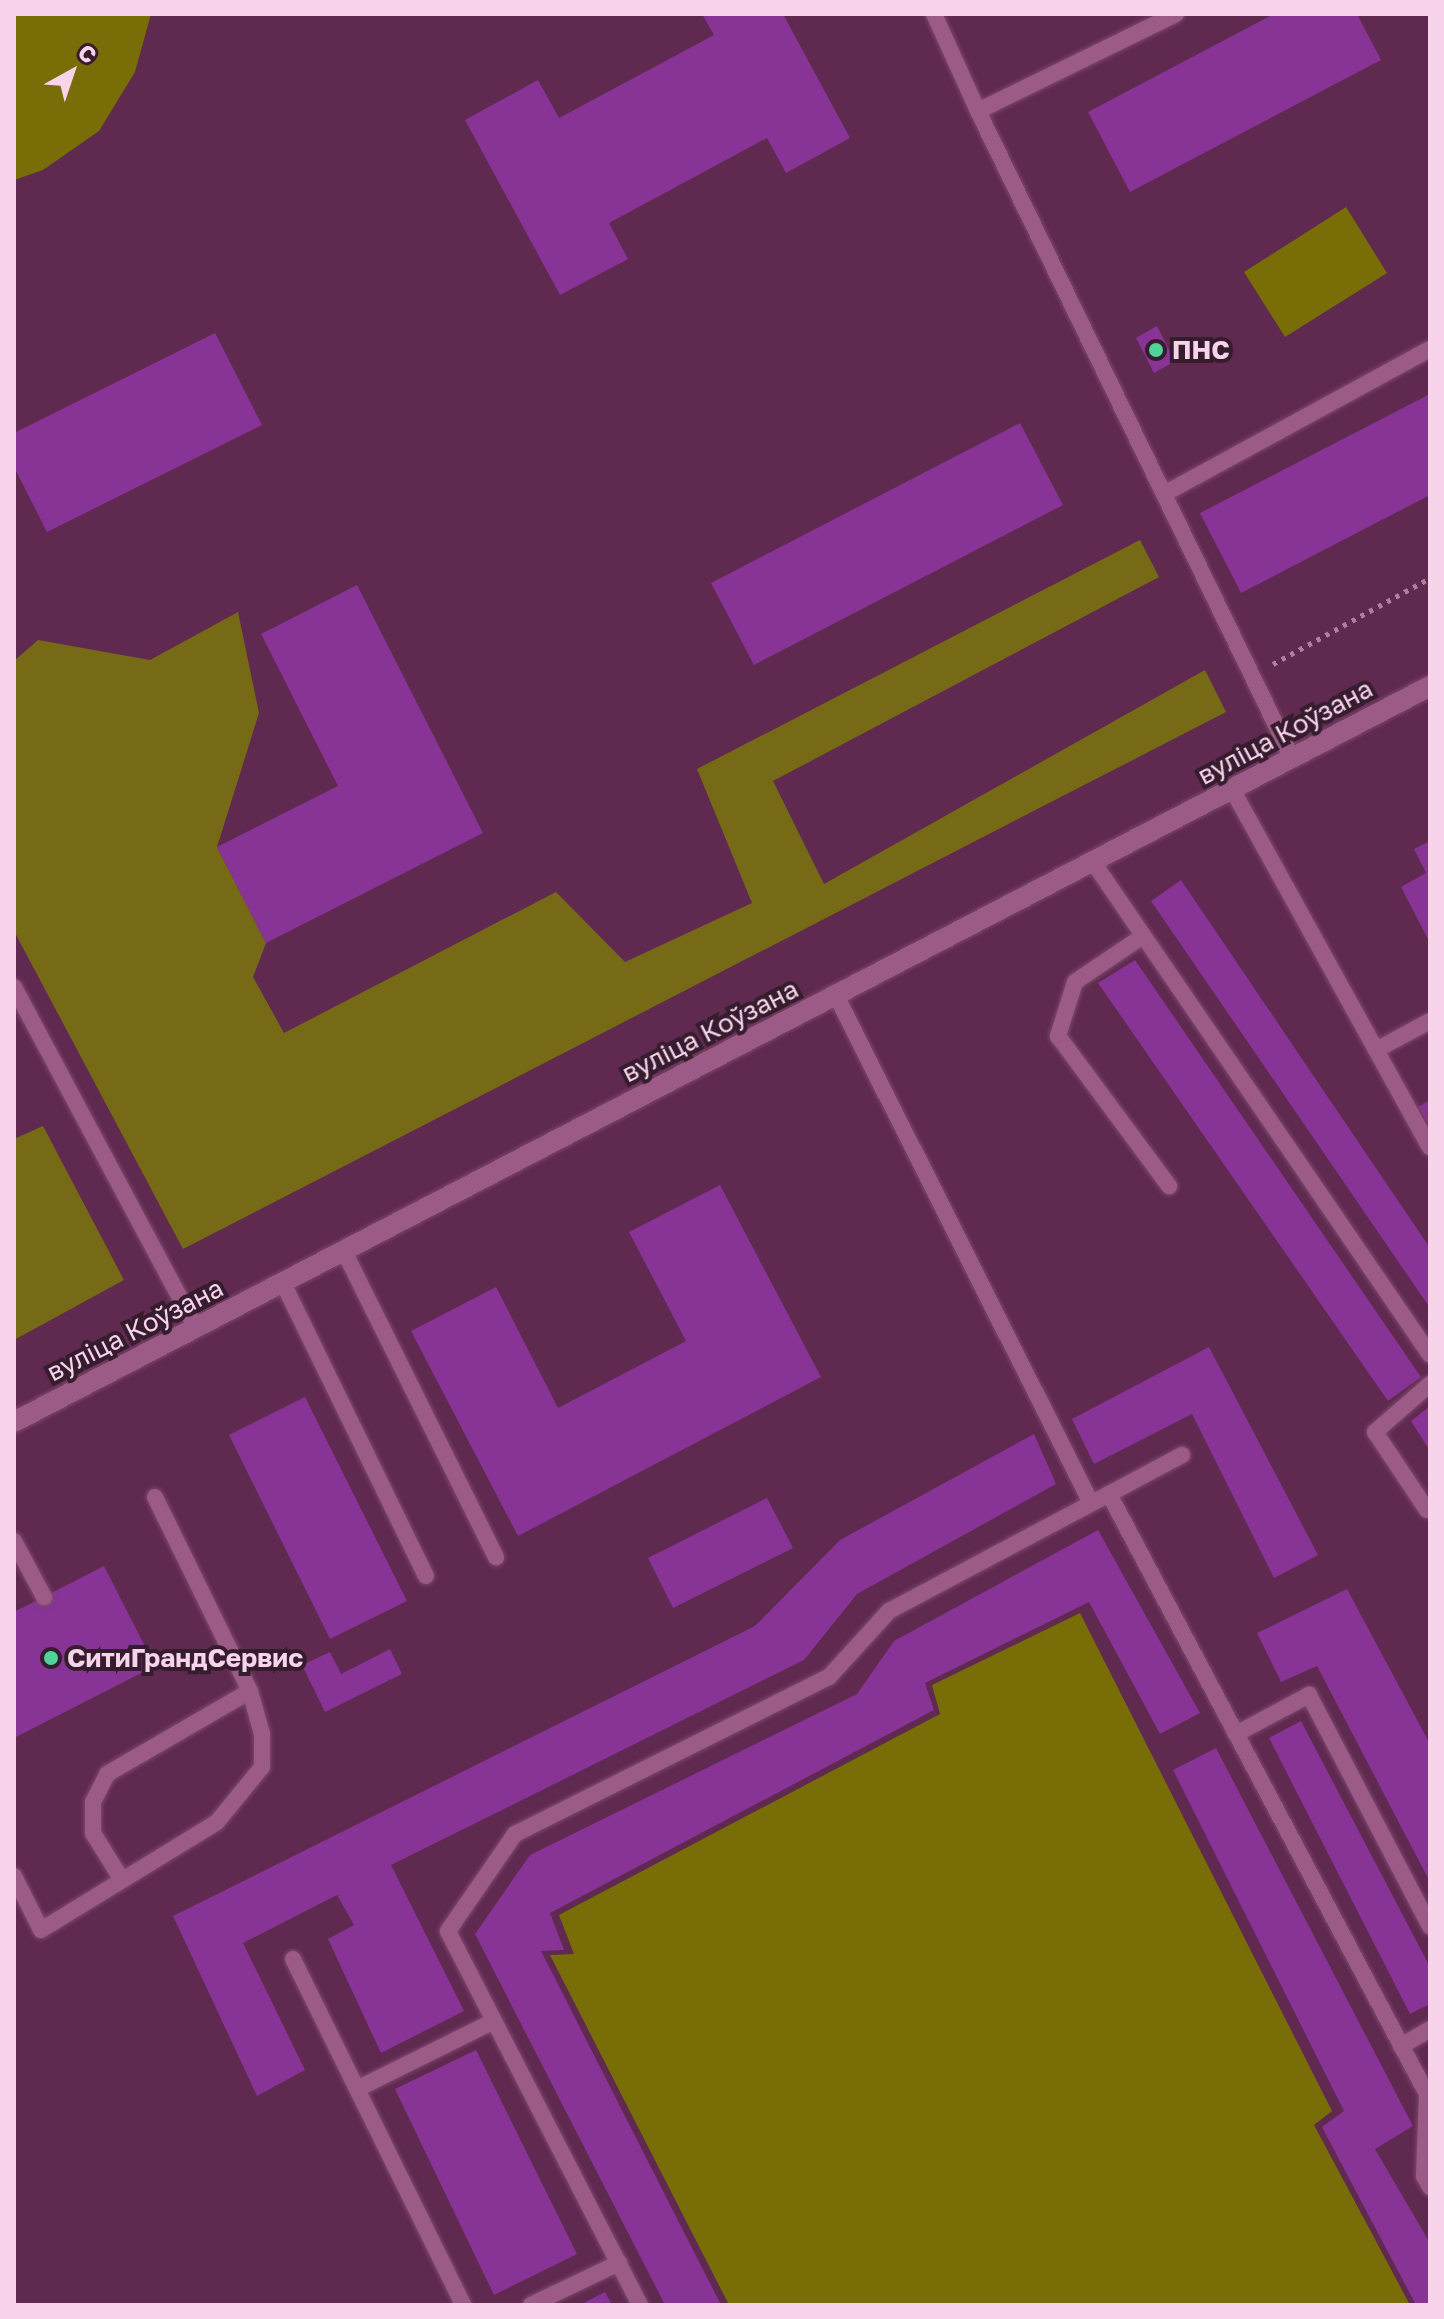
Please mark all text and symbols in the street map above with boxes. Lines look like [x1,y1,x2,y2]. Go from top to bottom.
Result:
north arrow [32,32,112,112]
text: С [73,38,102,69]
place label: ПНС [1172,334,1230,366]
marker: ПНС [1147,341,1165,359]
street label: вуліца Коўзана [1192,673,1378,791]
street label: вуліца Коўзана [617,973,803,1089]
street label: вуліца Коўзана [42,1272,228,1388]
place label: СитиГрандСервис [67,1642,303,1674]
marker: СитиГрандСервис [42,1649,60,1667]

